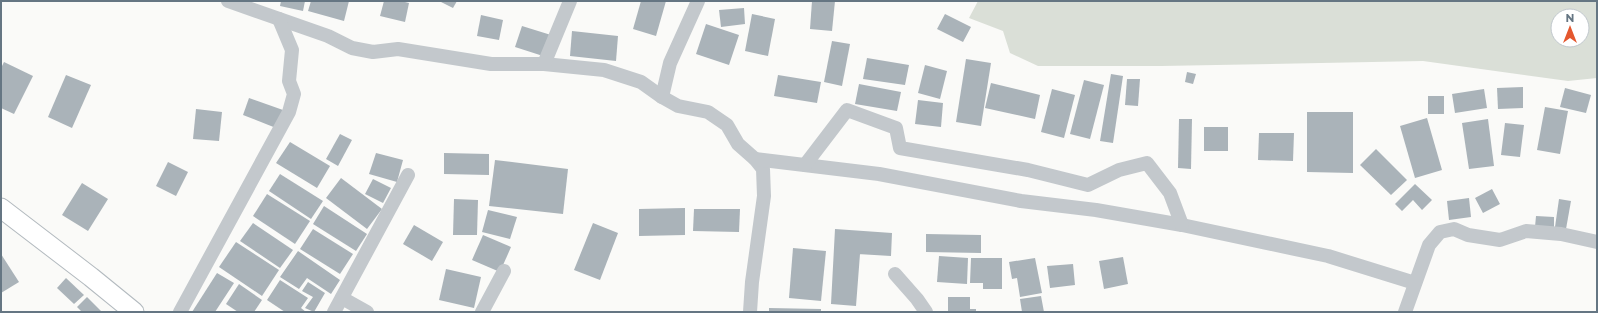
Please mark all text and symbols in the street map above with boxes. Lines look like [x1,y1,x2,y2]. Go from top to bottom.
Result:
north arrow [1550,8,1590,48]
text: N [1566,11,1574,25]

